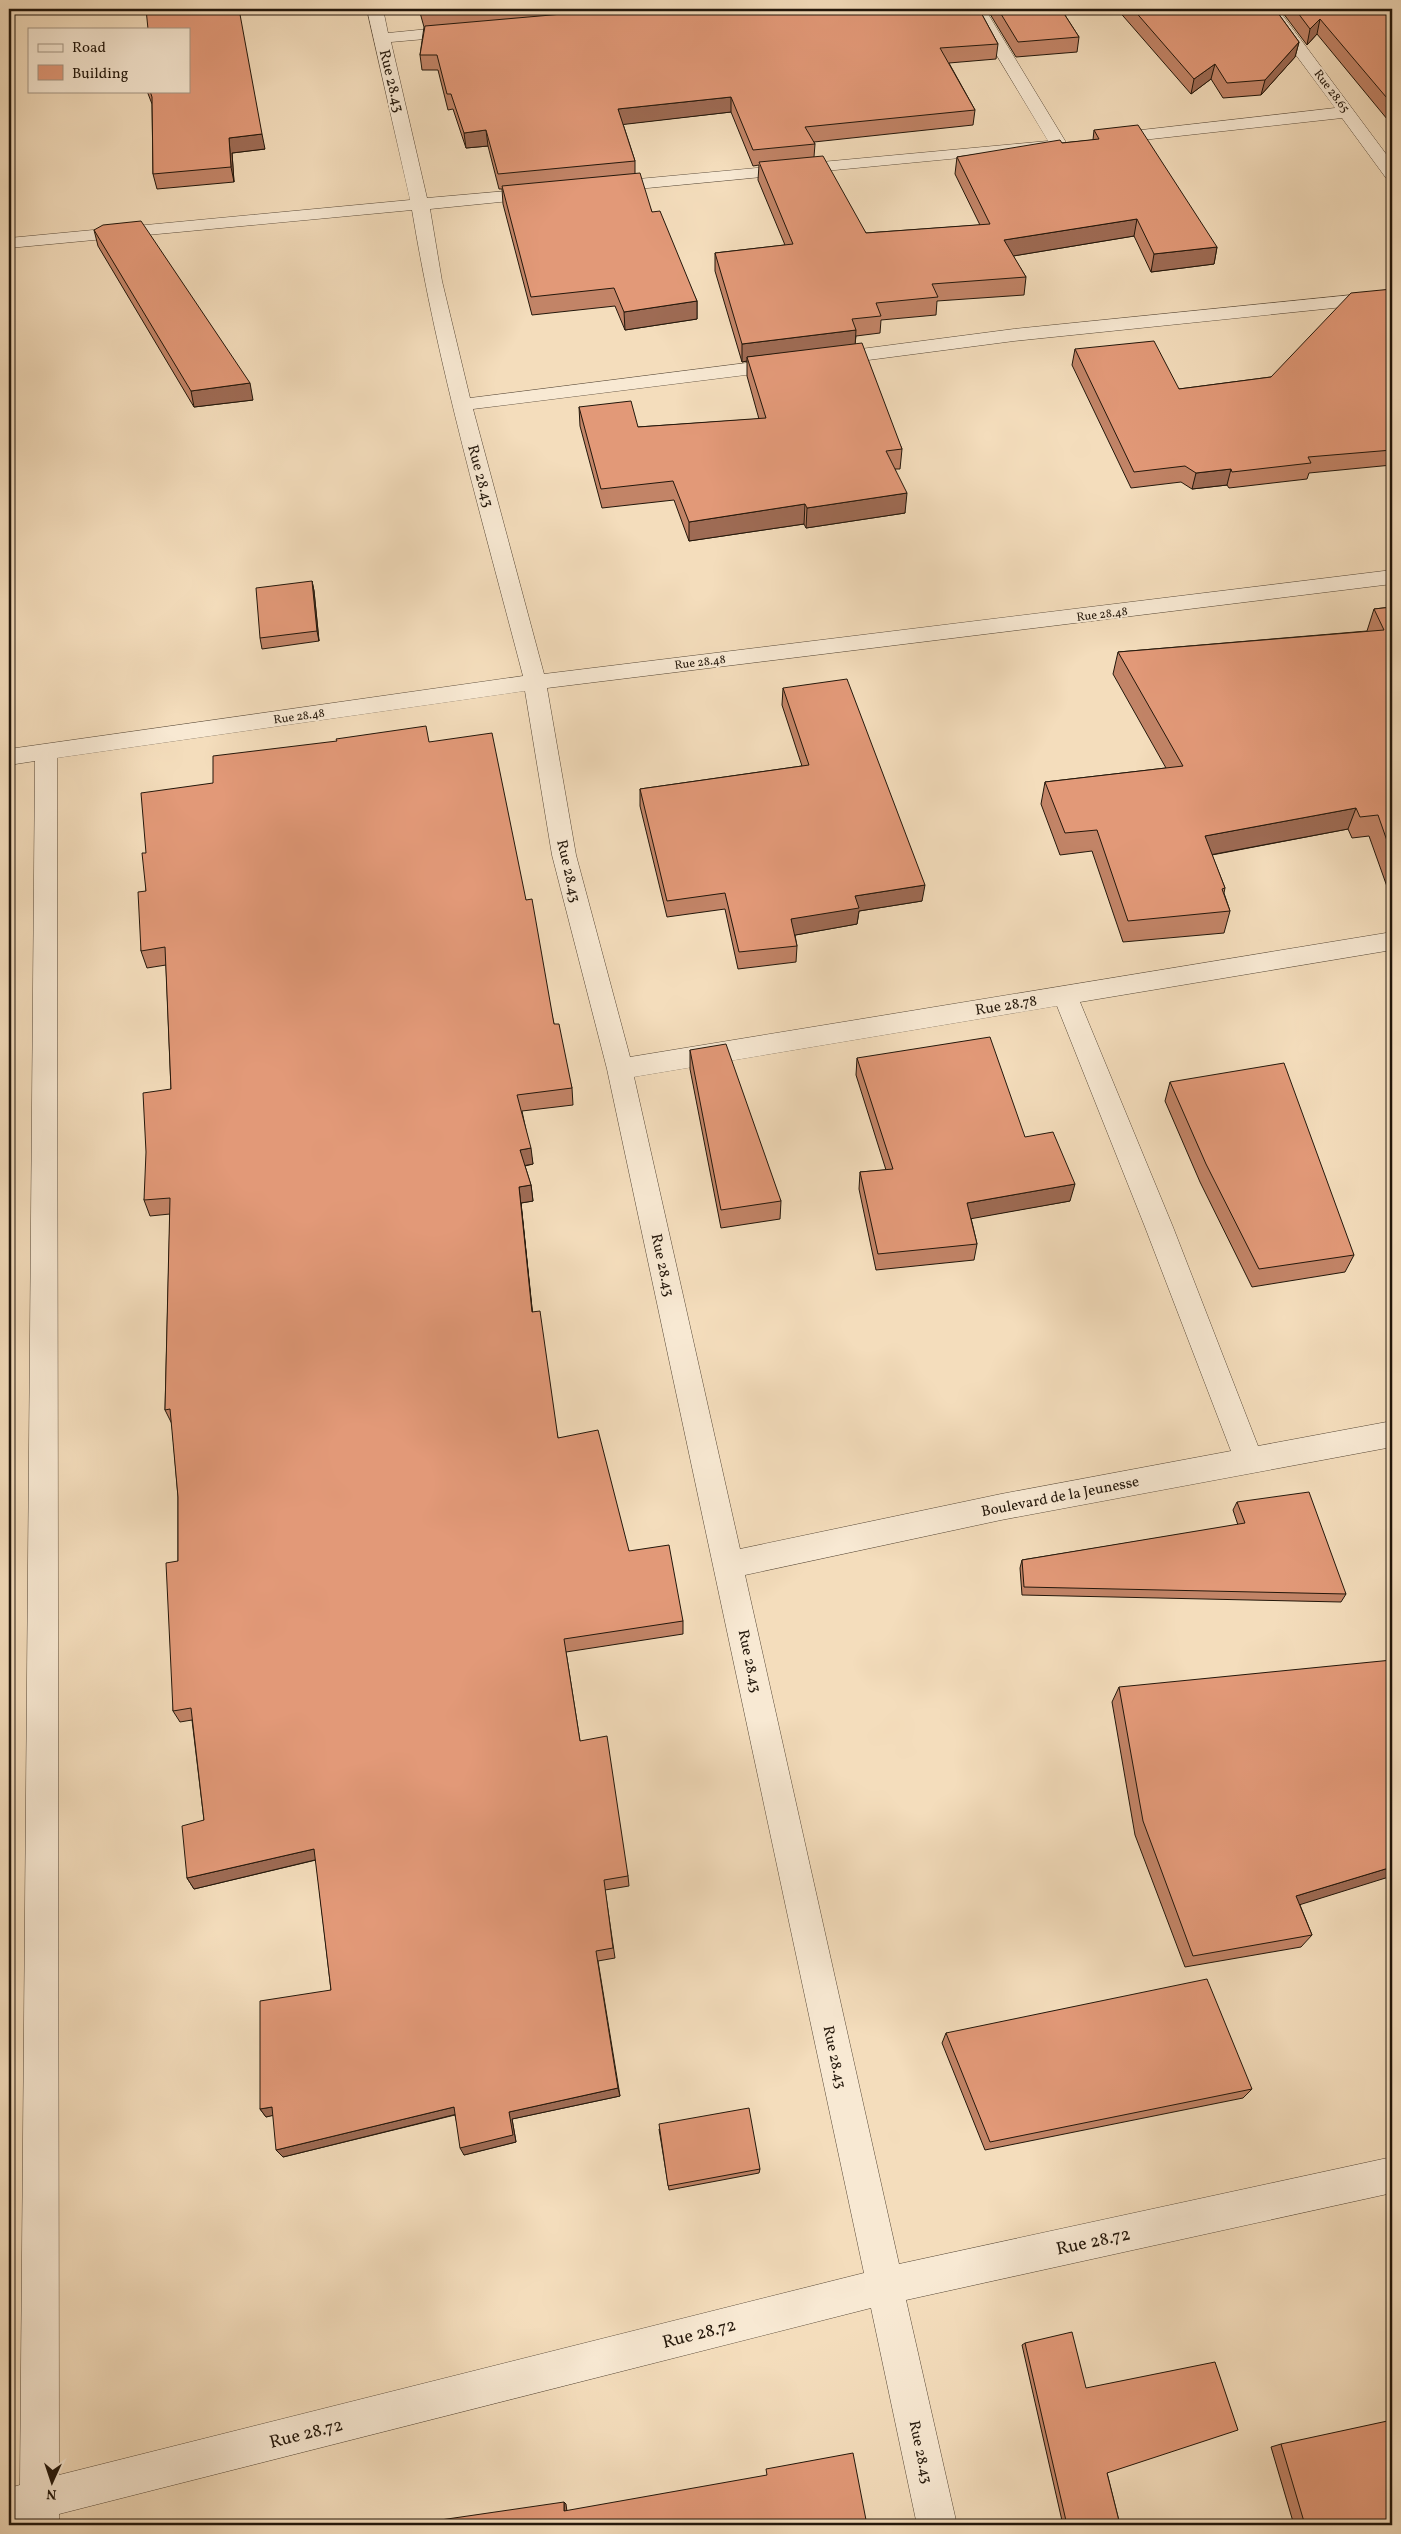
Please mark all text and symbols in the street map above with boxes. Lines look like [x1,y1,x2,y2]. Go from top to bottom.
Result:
legend [28,28,190,92]
text: Road [72,38,106,59]
street label: Rue 28.43 [373,48,408,115]
text: Building [72,64,129,85]
street label: Rue 28.65 [1310,67,1353,117]
street label: Rue 28.43 [461,443,498,510]
street label: Rue 28.48 [1076,604,1129,626]
street label: Rue 28.48 [674,652,727,674]
street label: Rue 28.48 [273,705,326,728]
street label: Rue 28.43 [550,838,585,905]
street label: Rue 28.78 [974,991,1039,1022]
street label: Rue 28.43 [645,1232,678,1299]
street label: Boulevard de la Jeunesse [980,1472,1141,1523]
street label: Rue 28.43 [732,1628,765,1695]
street label: Rue 28.43 [817,2024,850,2091]
street label: Rue 28.72 [1054,2222,1133,2263]
street label: Rue 28.72 [660,2313,739,2356]
street label: Rue 28.72 [267,2413,346,2456]
street label: Rue 28.43 [903,2419,936,2486]
north arrow [28,2456,78,2506]
text: N [46,2484,57,2503]

